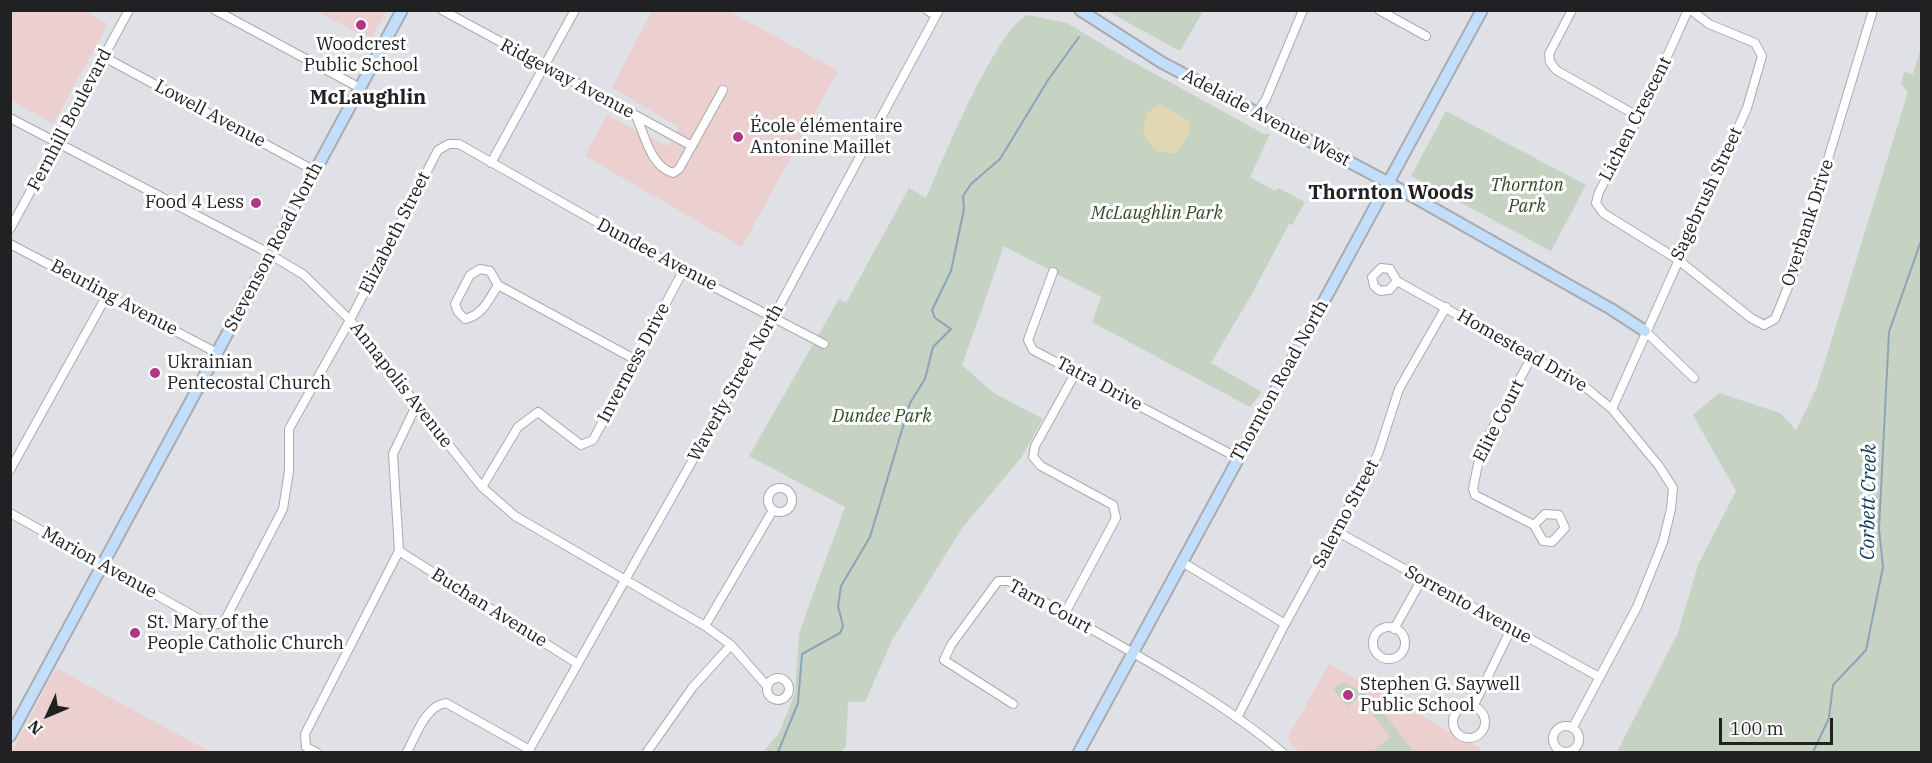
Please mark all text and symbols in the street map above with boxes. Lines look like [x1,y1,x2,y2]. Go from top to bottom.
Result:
marker: Woodcrest Public School [354,18,368,32]
place label: Woodcrest Public School [304,34,418,76]
street label: Ridgeway Avenue [496,35,638,123]
street label: Fernhill Boulevard [23,45,117,195]
street label: Lichen Crescent [1595,53,1677,185]
street label: Adelaide Avenue West [1178,65,1354,171]
street label: Lowell Avenue [151,76,269,152]
district label: McLaughlin [310,86,426,110]
place label: École élémentaire Antonine Maillet [750,116,902,158]
street label: Sagebrush Street [1667,124,1747,264]
marker: École élémentaire Antonine Maillet [731,130,745,144]
street label: Overbank Drive [1777,157,1839,289]
street label: Stevenson Road North [220,159,328,335]
street label: Elizabeth Street [355,168,435,298]
park label: Thornton Park [1490,175,1564,218]
district label: Thornton Woods [1308,181,1474,205]
place label: Food 4 Less [145,192,244,214]
marker: Food 4 Less [249,196,263,210]
park label: McLaughlin Park [1091,203,1223,225]
street label: Dundee Avenue [593,214,721,296]
street label: Beurling Avenue [47,255,181,341]
street label: Thornton Road North [1227,296,1333,466]
street label: Inverness Drive [593,299,675,427]
street label: Waverly Street North [684,300,788,466]
street label: Homestead Drive [1453,305,1591,397]
street label: Annapolis Avenue [345,318,457,452]
place label: Ukrainian Pentecostal Church [167,352,331,394]
street label: Tatra Drive [1052,352,1146,416]
marker: Ukrainian Pentecostal Church [148,366,162,380]
street label: Elite Court [1469,376,1529,466]
park label: Dundee Park [832,406,932,428]
water label: Corbett Creek [1856,444,1882,560]
street label: Salerno Street [1308,456,1384,572]
street label: Marion Avenue [38,522,160,604]
street label: Sorrento Avenue [1401,561,1535,649]
street label: Buchan Avenue [427,564,551,652]
street label: Tarn Court [1005,575,1095,639]
place label: St. Mary of the People Catholic Church [147,612,344,654]
marker: St. Mary of the People Catholic Church [128,626,142,640]
place label: Stephen G. Saywell Public School [1360,674,1520,716]
north arrow [18,685,78,745]
marker: Stephen G. Saywell Public School [1341,688,1355,702]
scale bar [1722,706,1836,744]
text: N [23,716,47,739]
text: 100 m [1730,717,1784,740]

